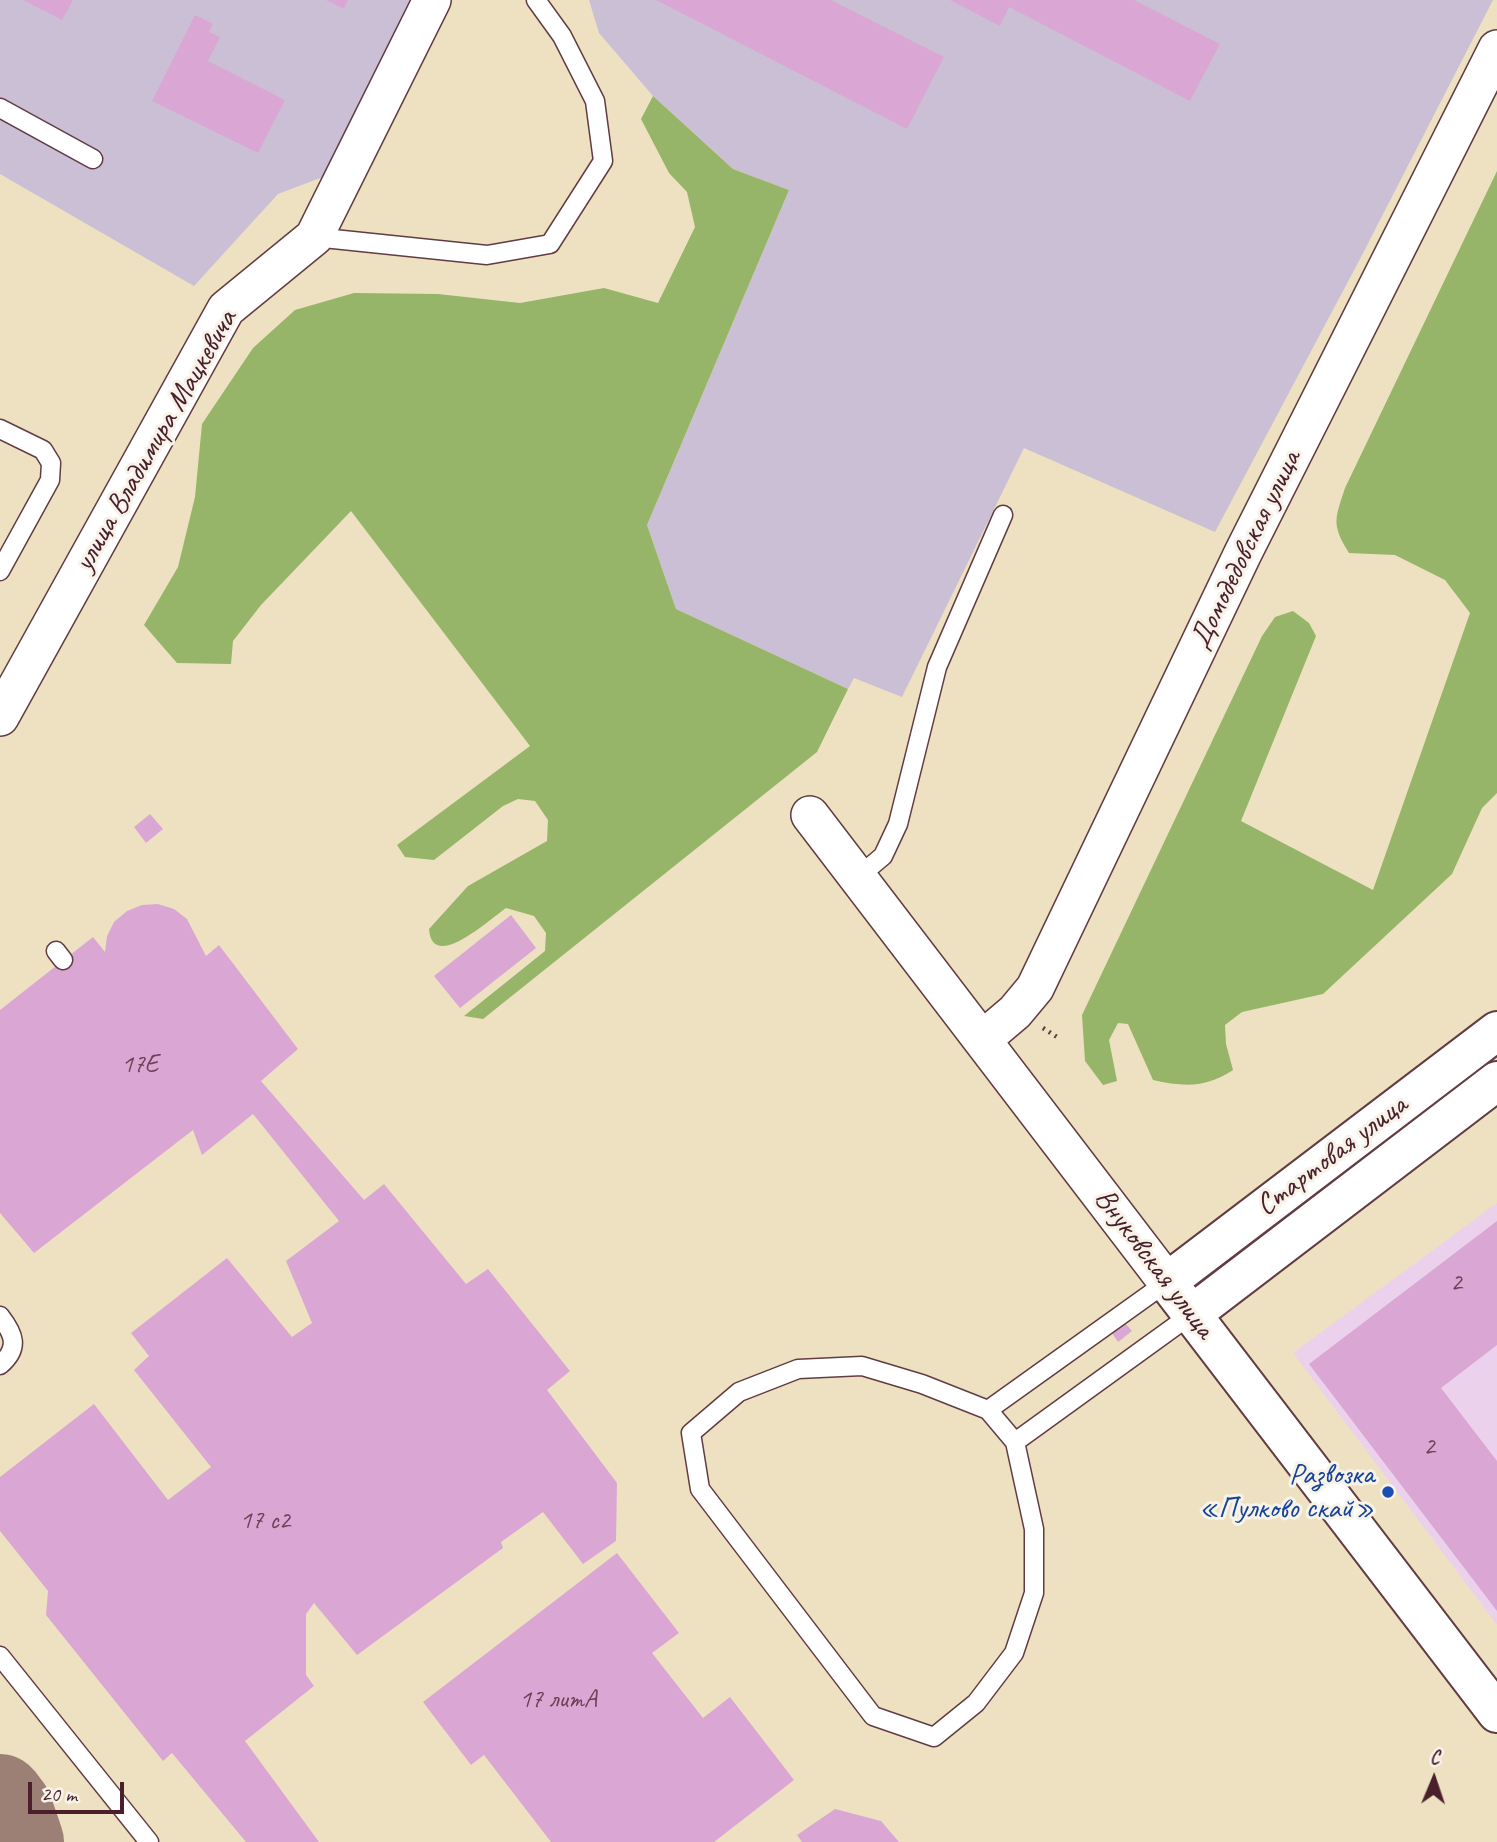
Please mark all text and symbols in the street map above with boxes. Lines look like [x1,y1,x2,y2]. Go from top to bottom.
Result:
street label: улица Владимира Мацкевича [67,304,245,578]
street label: Домодедовская улица [1182,445,1310,655]
house number: 17Е [121,1049,159,1081]
street label: Стартовая улица [1249,1088,1415,1224]
street label: Внуковская улица [1086,1182,1222,1346]
house number: 2 [1450,1267,1462,1299]
house number: 2 [1423,1431,1435,1463]
place label: Развозка «Пулково скай» [1199,1457,1374,1528]
marker: Развозка «Пулково скай» [1380,1484,1396,1500]
house number: 17 с2 [240,1505,290,1537]
house number: 17 литА [519,1684,597,1716]
north arrow [1399,1744,1469,1814]
text: С [1430,1746,1440,1770]
scale bar [32,1769,128,1813]
text: 20 m [41,1781,77,1807]

